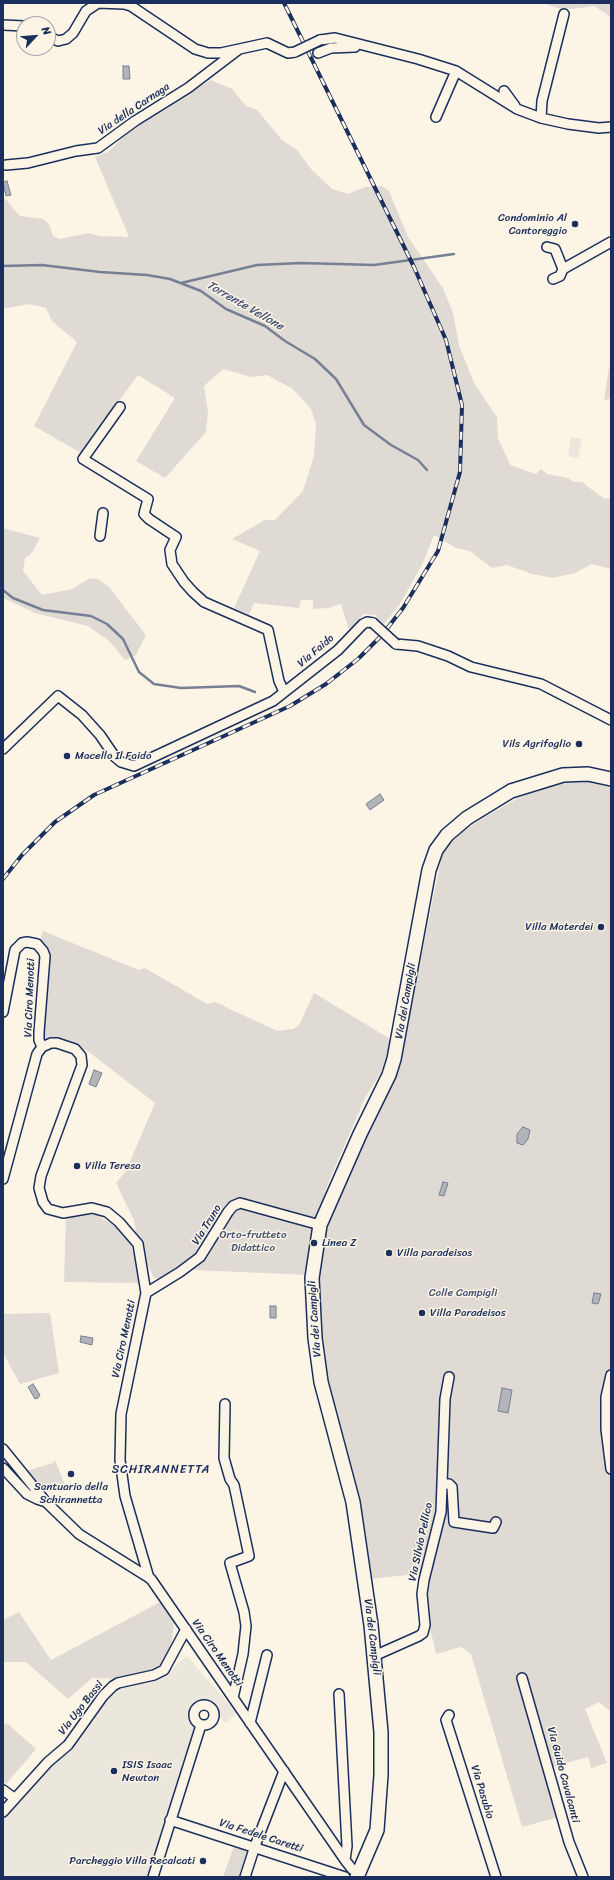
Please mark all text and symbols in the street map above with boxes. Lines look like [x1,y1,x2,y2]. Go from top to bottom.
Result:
north arrow [16,16,56,56]
text: N [36,23,57,39]
street label: Via della Carnaga [96,80,172,138]
place label: Condominio Al Cantoreggio [498,211,567,237]
marker: Condominio Al Cantoreggio [570,219,580,229]
water label: Torrente Vellone [204,278,286,334]
street label: Via Faido [295,632,337,670]
place label: Vils Agrifoglio [502,737,571,751]
marker: Vils Agrifoglio [574,739,584,749]
place label: Macello Il Faido [75,749,151,763]
marker: Macello Il Faido [62,751,72,761]
place label: Villa Materdei [525,920,593,934]
marker: Villa Materdei [596,922,606,932]
street label: Via Ciro Menotti [22,958,38,1038]
street label: Via dei Campigli [393,962,419,1040]
place label: Villa Teresa [85,1159,141,1173]
marker: Villa Teresa [72,1161,82,1171]
street label: Via Truno [189,1202,225,1248]
park label: Orto-frutteto Didattico [219,1228,287,1254]
place label: Linea Z [322,1236,357,1250]
marker: Linea Z [309,1238,319,1248]
place label: Villa paradeisos [397,1246,472,1260]
marker: Villa paradeisos [384,1248,394,1258]
street label: Via dei Campigli [306,1280,324,1358]
park label: Colle Campigli [429,1286,497,1300]
street label: Via Ciro Menotti [109,1299,139,1379]
place label: Villa Paradeisos [430,1306,506,1320]
marker: Villa Paradeisos [417,1308,427,1318]
district label: SCHIRANNETTA [112,1463,210,1477]
marker: Santuario della Schirannetta [66,1469,76,1479]
place label: Santuario della Schirannetta [34,1480,108,1506]
street label: Via Silvio Pellico [406,1501,436,1583]
street label: Via dei Campigli [361,1598,383,1676]
street label: Via Ciro Menotti [189,1617,245,1689]
street label: Via Ugo Bassi [56,1678,106,1738]
street label: Via Guido Cavalcanti [544,1726,582,1824]
place label: ISIS Isaac Newton [122,1758,172,1784]
street label: Via Pasubio [468,1763,496,1821]
marker: ISIS Isaac Newton [109,1766,119,1776]
street label: Via Fedele Caretti [218,1816,304,1856]
place label: Parcheggio Villa Recalcati [69,1854,195,1868]
marker: Parcheggio Villa Recalcati [198,1856,208,1866]

